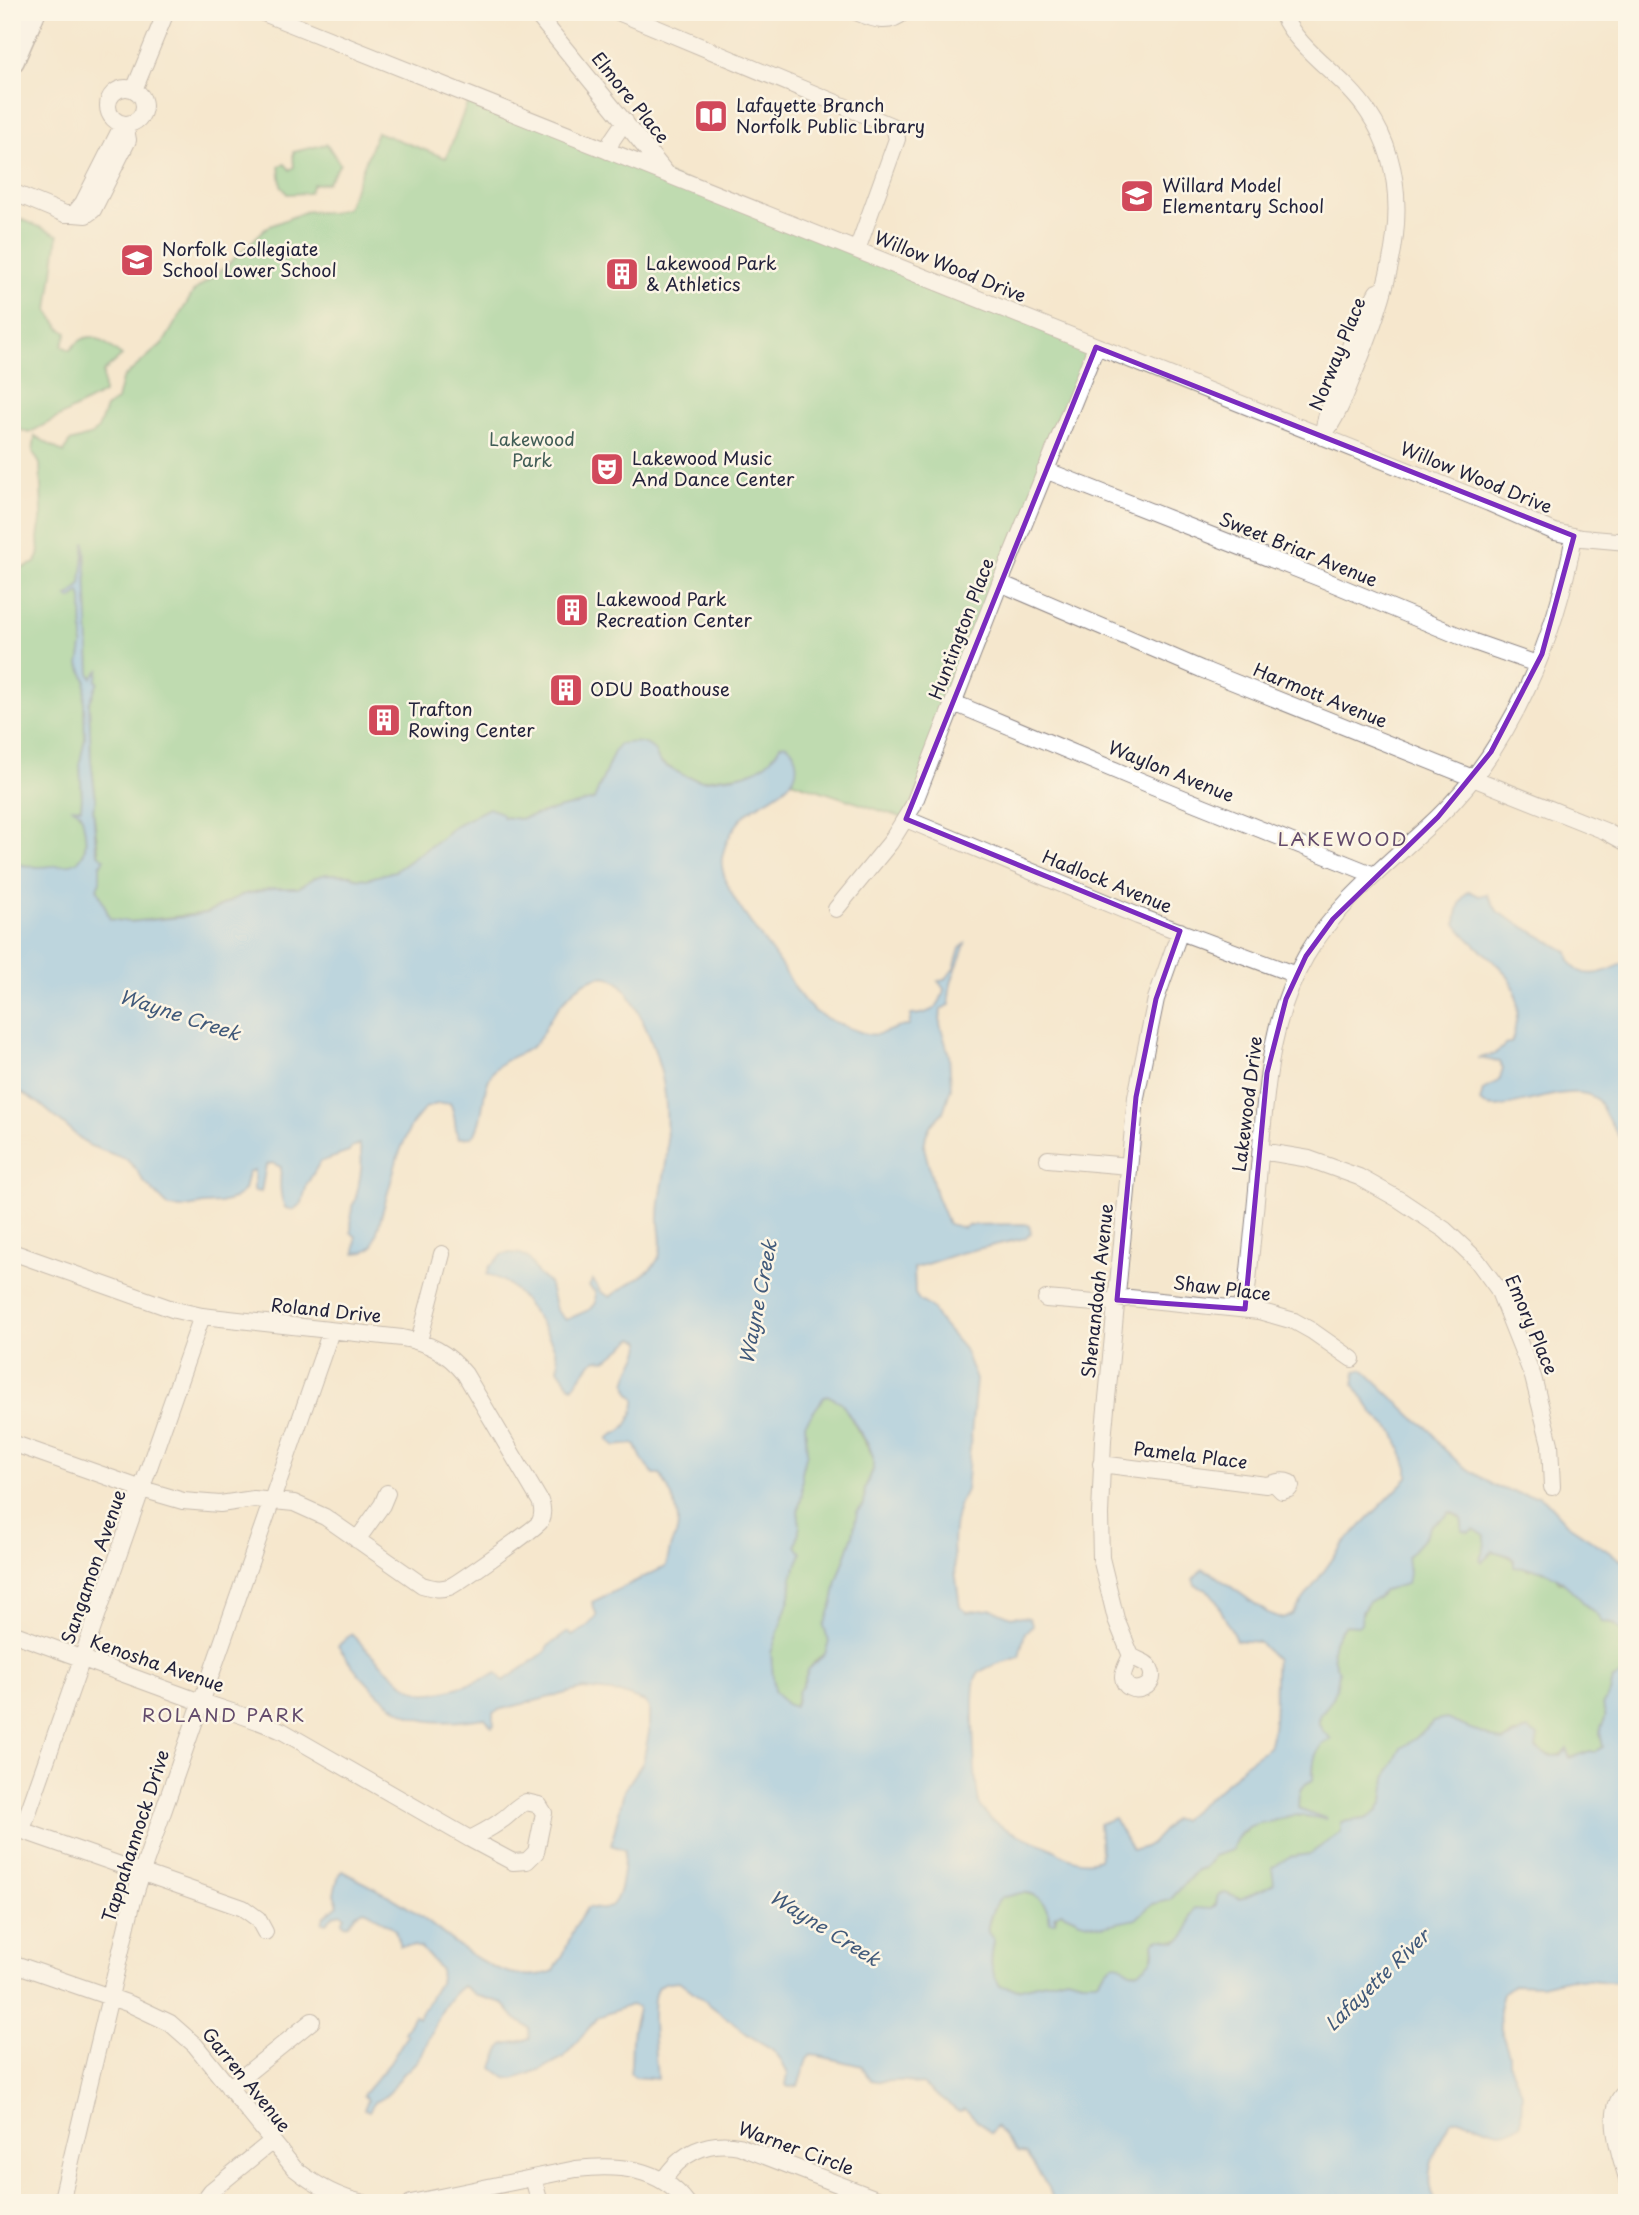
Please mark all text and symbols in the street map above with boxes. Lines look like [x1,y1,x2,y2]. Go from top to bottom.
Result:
street label: Elmore Place [586,46,677,149]
place label: Lafayette Branch Norfolk Public Library [736,91,925,139]
library icon: Lafayette Branch Norfolk Public Library [692,97,730,135]
place label: Willard Model Elementary School [1162,171,1324,219]
school or university icon: Willard Model Elementary School [1118,177,1156,215]
street label: Willow Wood Drive [871,223,1031,308]
place label: Norfolk Collegiate School Lower School [162,235,337,283]
school or university icon: Norfolk Collegiate School Lower School [118,241,156,279]
place label: Lakewood Park & Athletics [646,249,777,297]
building icon: Lakewood Park & Athletics [603,255,641,293]
street label: Norway Place [1302,293,1372,414]
park label: Lakewood Park [489,425,575,473]
street label: Willow Wood Drive [1397,434,1557,519]
place label: Lakewood Music And Dance Center [632,444,795,492]
theatre icon: Lakewood Music And Dance Center [588,450,626,488]
street label: Sweet Briar Avenue [1215,504,1382,593]
street label: Huntington Place [921,554,1000,703]
place label: Lakewood Park Recreation Center [596,585,752,633]
building icon: Lakewood Park Recreation Center [553,591,591,629]
street label: Harmott Avenue [1249,655,1392,734]
building icon: ODU Boathouse [547,671,585,709]
place label: ODU Boathouse [590,675,730,702]
place label: Trafton Rowing Center [408,695,535,743]
building icon: Trafton Rowing Center [365,701,403,739]
street label: Waylon Avenue [1105,733,1239,808]
district label: LAKEWOOD [1277,824,1409,852]
street label: Hadlock Avenue [1039,842,1177,919]
water label: Wayne Creek [116,981,246,1047]
street label: Lakewood Drive [1225,1034,1268,1173]
street label: Shenandoah Avenue [1074,1202,1119,1380]
water label: Wayne Creek [731,1236,783,1366]
street label: Shaw Place [1172,1268,1273,1307]
street label: Emory Place [1499,1270,1565,1378]
street label: Roland Drive [270,1290,383,1329]
street label: Pamela Place [1132,1434,1249,1475]
street label: Sangamon Avenue [53,1485,132,1647]
street label: Kenosha Avenue [87,1627,229,1698]
district label: ROLAND PARK [142,1700,306,1728]
street label: Tappahannock Drive [94,1746,175,1925]
water label: Wayne Creek [765,1882,887,1973]
water label: Lafayette River [1318,1920,1437,2037]
street label: Garren Avenue [196,2021,298,2138]
street label: Warner Circle [735,2114,858,2181]

